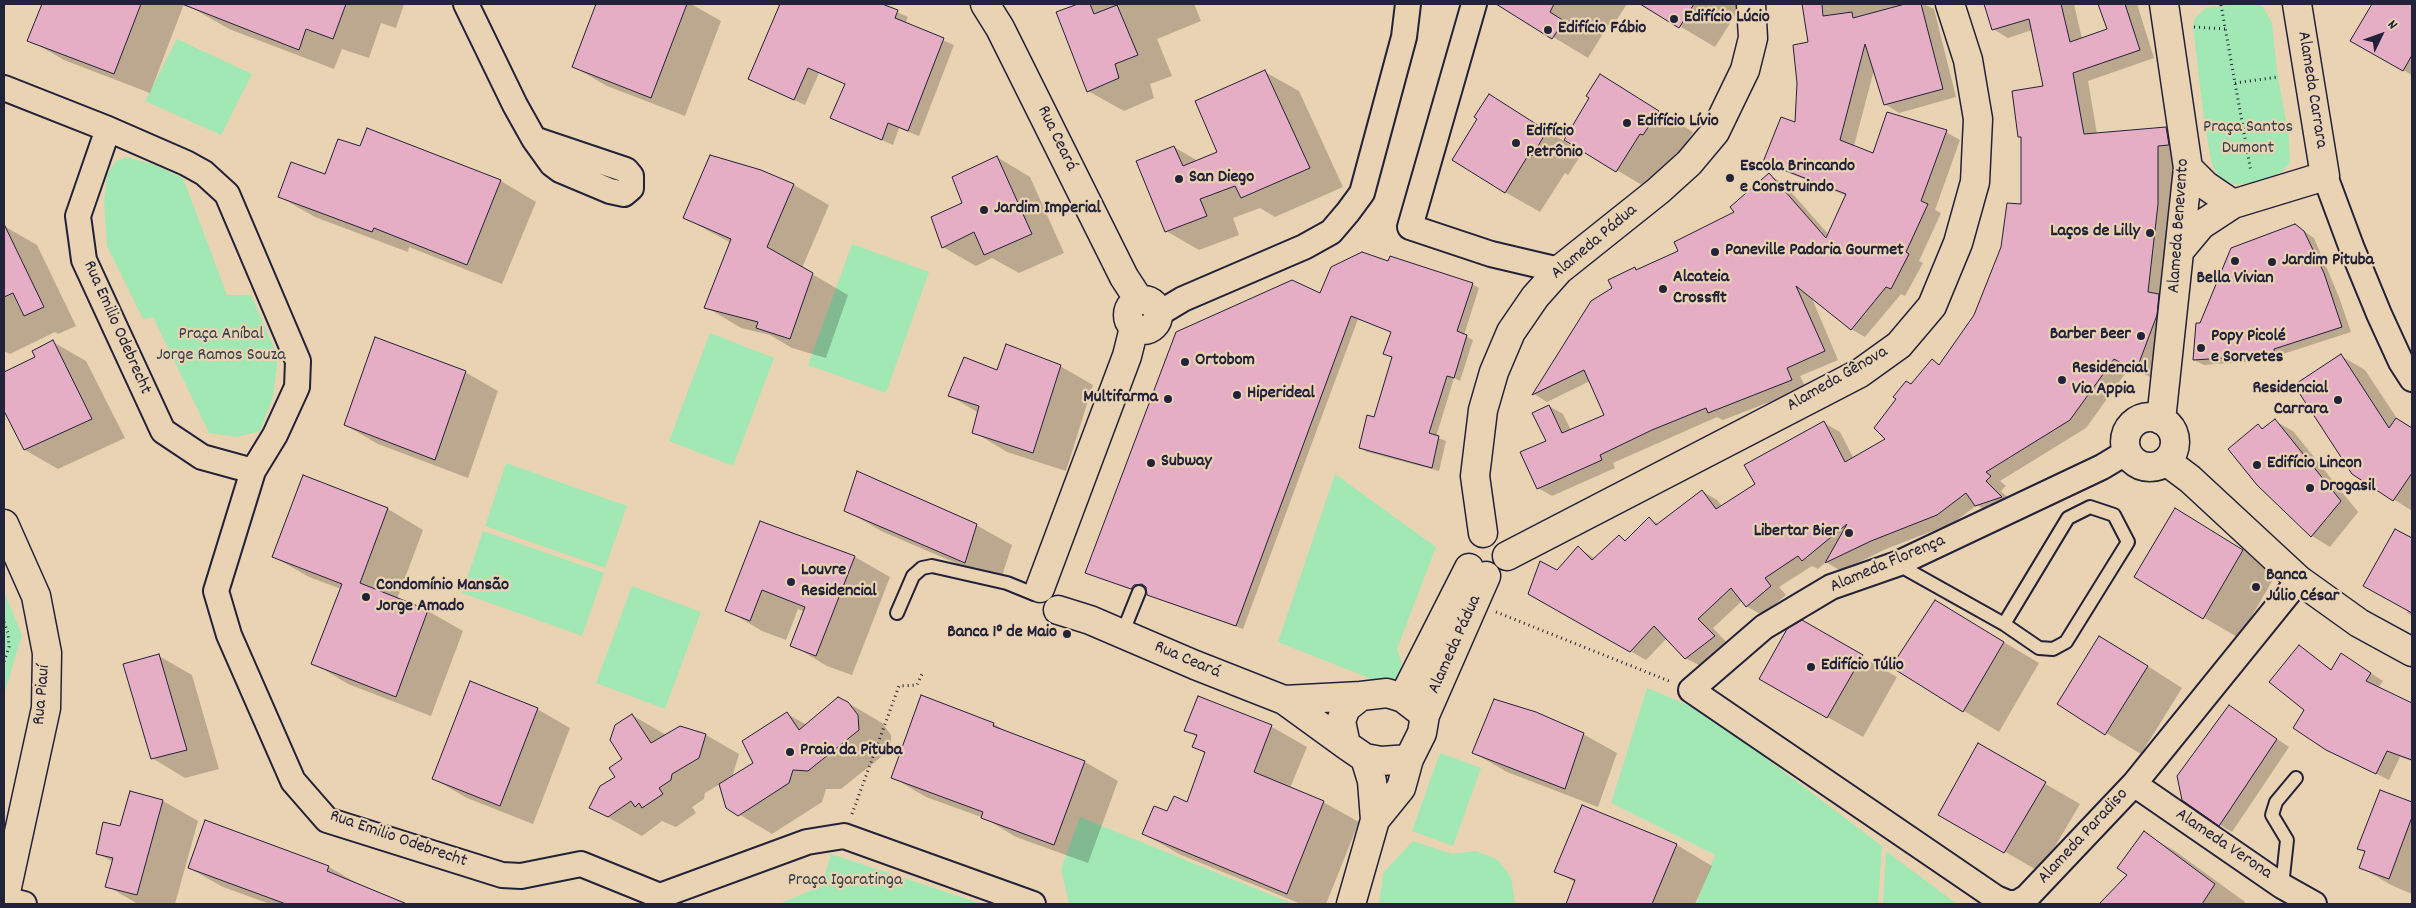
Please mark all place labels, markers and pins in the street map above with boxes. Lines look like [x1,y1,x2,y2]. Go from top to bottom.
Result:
place label: Edifício Lúcio [1684,8,1770,30]
marker: Edifício Lúcio [1668,13,1680,25]
place label: Edifício Fábio [1558,19,1646,41]
marker: Edifício Fábio [1542,24,1554,36]
place label: Edifício Lívio [1637,112,1719,134]
marker: Edifício Lívio [1621,117,1633,129]
place label: Edifício Petrônio [1526,122,1583,164]
marker: Edifício Petrônio [1510,137,1522,149]
place label: Escola Brincando e Construindo [1740,157,1855,200]
place label: San Diego [1189,168,1254,190]
marker: Escola Brincando e Construindo [1724,172,1736,184]
marker: San Diego [1173,173,1185,185]
place label: Jardim Imperial [994,199,1101,221]
marker: Jardim Imperial [978,204,990,216]
place label: Laços de Lilly [2050,222,2140,244]
marker: Laços de Lilly [2144,227,2156,239]
place label: Paneville Padaria Gourmet [1725,241,1904,263]
marker: Paneville Padaria Gourmet [1709,246,1721,258]
place label: Jardim Pituba [2282,251,2374,273]
marker: Bella Vivian [2229,255,2241,267]
marker: Jardim Pituba [2266,256,2278,268]
place label: Alcateia Crossfit [1673,268,1729,310]
place label: Bella Vivian [2196,269,2274,291]
marker: Alcateia Crossfit [1657,283,1669,295]
place label: Barber Beer [2050,325,2131,347]
place label: Popy Picolé e Sorvetes [2211,327,2286,369]
marker: Barber Beer [2135,330,2147,342]
marker: Popy Picolé e Sorvetes [2195,342,2207,354]
place label: Ortobom [1195,351,1255,373]
marker: Ortobom [1179,356,1191,368]
place label: Residencial Via Appia [2072,359,2147,402]
marker: Residencial Via Appia [2056,374,2068,386]
place label: Residencial Carrara [2253,379,2328,422]
place label: Hiperideal [1247,384,1315,406]
place label: Multifarma [1083,388,1158,410]
marker: Hiperideal [1231,389,1243,401]
marker: Multifarma [1162,393,1174,405]
marker: Residencial Carrara [2332,394,2344,406]
place label: Subway [1161,452,1212,474]
place label: Edifício Lincon [2267,454,2362,476]
marker: Subway [1145,457,1157,469]
marker: Edifício Lincon [2251,459,2263,471]
place label: Drogasil [2320,477,2375,499]
marker: Drogasil [2304,482,2316,494]
place label: Libertar Bier [1754,522,1839,544]
marker: Libertar Bier [1843,527,1855,539]
place label: Louvre Residencial [801,561,876,604]
place label: Banca Júlio César [2266,566,2339,608]
place label: Condomínio Mansão Jorge Amado [376,576,509,618]
marker: Louvre Residencial [785,576,797,588]
marker: Banca Júlio César [2250,581,2262,593]
marker: Condomínio Mansão Jorge Amado [360,591,372,603]
place label: Banca 1° de Maio [947,623,1057,645]
marker: Banca 1° de Maio [1061,628,1073,640]
place label: Edifício Túlio [1821,656,1904,678]
marker: Edifício Túlio [1805,661,1817,673]
place label: Praia da Pituba [800,741,902,763]
marker: Praia da Pituba [784,746,796,758]

